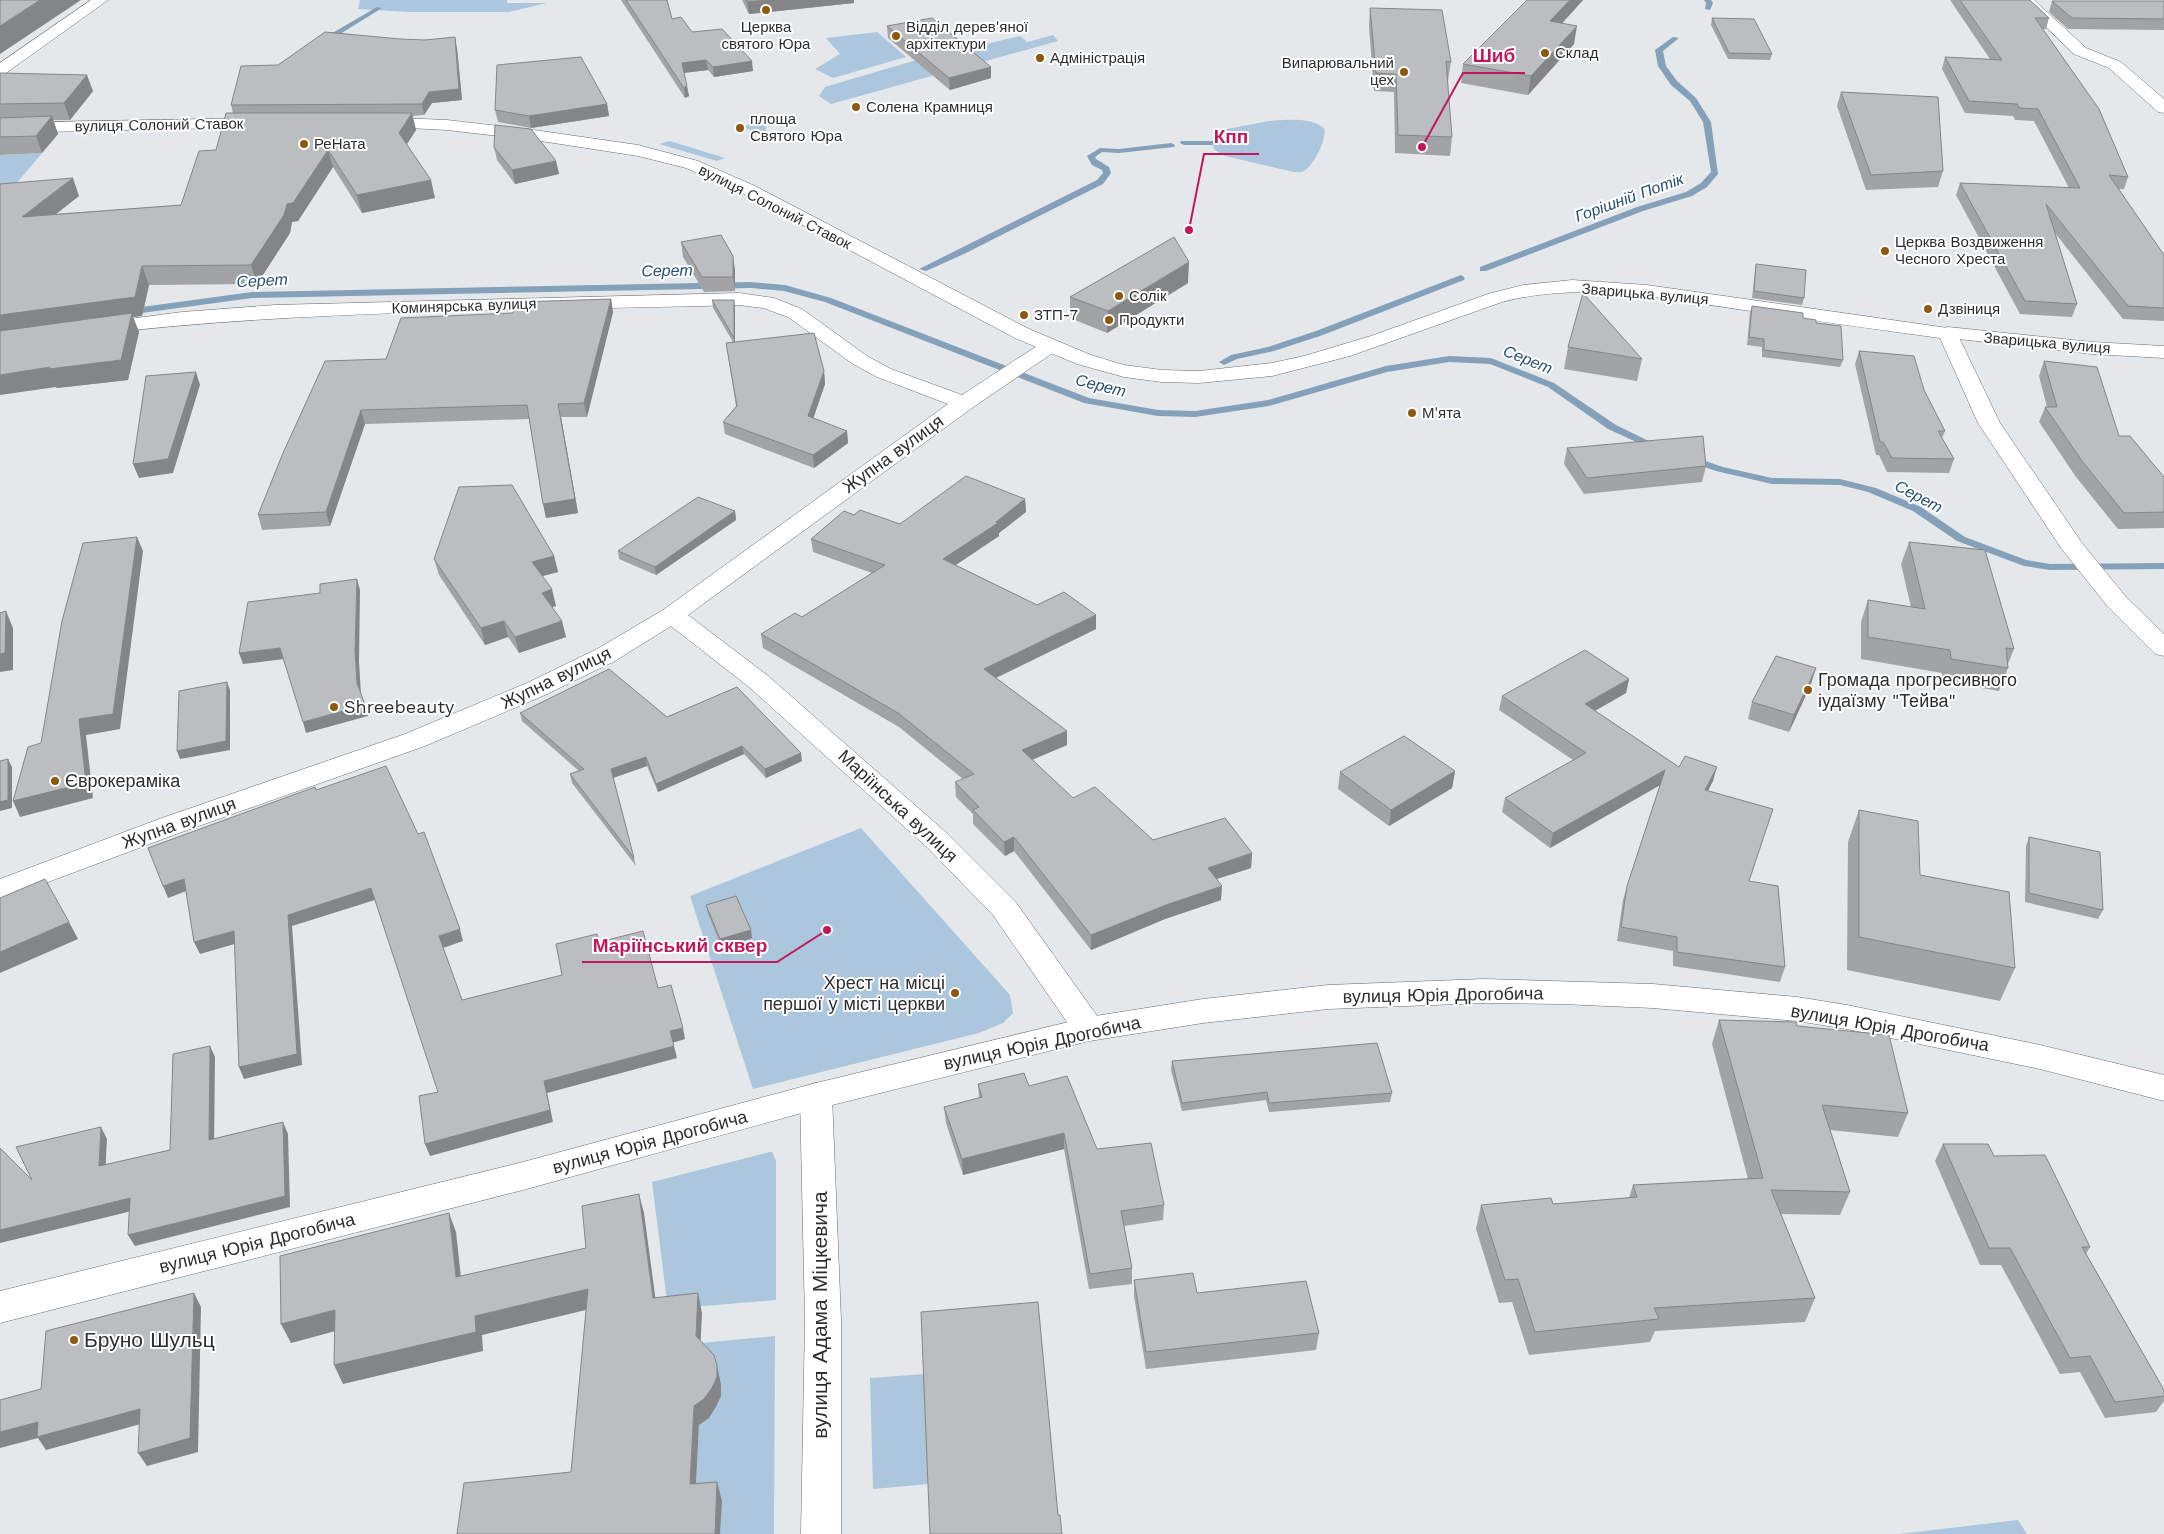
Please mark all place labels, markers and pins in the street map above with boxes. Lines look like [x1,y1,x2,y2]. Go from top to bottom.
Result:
marker: Церква святого Юра [760,4,772,16]
place label: Церква святого Юра [722,18,811,53]
place label: Відділ дерев'яної архітектури [906,18,1029,53]
marker: Відділ дерев'яної архітектури [890,30,902,42]
callout: Шиб [1463,39,1525,73]
place label: Склад [1555,44,1599,62]
marker: Склад [1539,47,1551,59]
place label: Адміністрація [1050,49,1145,67]
marker: Адміністрація [1034,52,1046,64]
place label: Випарювальний цех [1282,54,1394,89]
marker: Випарювальний цех [1398,66,1410,78]
place label: Солена Крамниця [866,98,993,116]
marker: Солена Крамниця [850,101,862,113]
place label: площа Святого Юра [750,110,843,145]
callout: Кпп [1204,120,1259,154]
marker: площа Святого Юра [734,122,746,134]
place label: РеНата [314,135,366,153]
marker: РеНата [298,138,310,150]
place label: Церква Воздвиження Чесного Хреста [1895,233,2044,268]
marker: Церква Воздвиження Чесного Хреста [1879,245,1891,257]
place label: Солік [1129,287,1167,305]
marker: Солік [1113,290,1125,302]
place label: Дзвіниця [1938,300,2000,318]
marker: Дзвіниця [1922,303,1934,315]
place label: ЗТП-7 [1034,306,1078,324]
marker: ЗТП-7 [1018,309,1030,321]
place label: Продукти [1119,311,1184,329]
marker: Продукти [1103,314,1115,326]
place label: М'ята [1422,404,1462,422]
marker: М'ята [1406,407,1418,419]
place label: Громада прогресивного іудаїзму "Тейва" [1818,669,2017,711]
marker: Громада прогресивного іудаїзму "Тейва" [1802,684,1814,696]
place label: Shreebeauty [344,696,455,717]
marker: Shreebeauty [328,701,340,713]
place label: Єврокераміка [65,770,181,791]
marker: Єврокераміка [49,775,61,787]
callout: Маріїнський сквер [582,928,777,962]
place label: Хрест на місці першої у місті церкви [763,972,945,1014]
marker: Хрест на місці першої у місті церкви [949,987,961,999]
place label: Бруно Шульц [84,1327,215,1352]
marker: Бруно Шульц [68,1334,80,1346]

